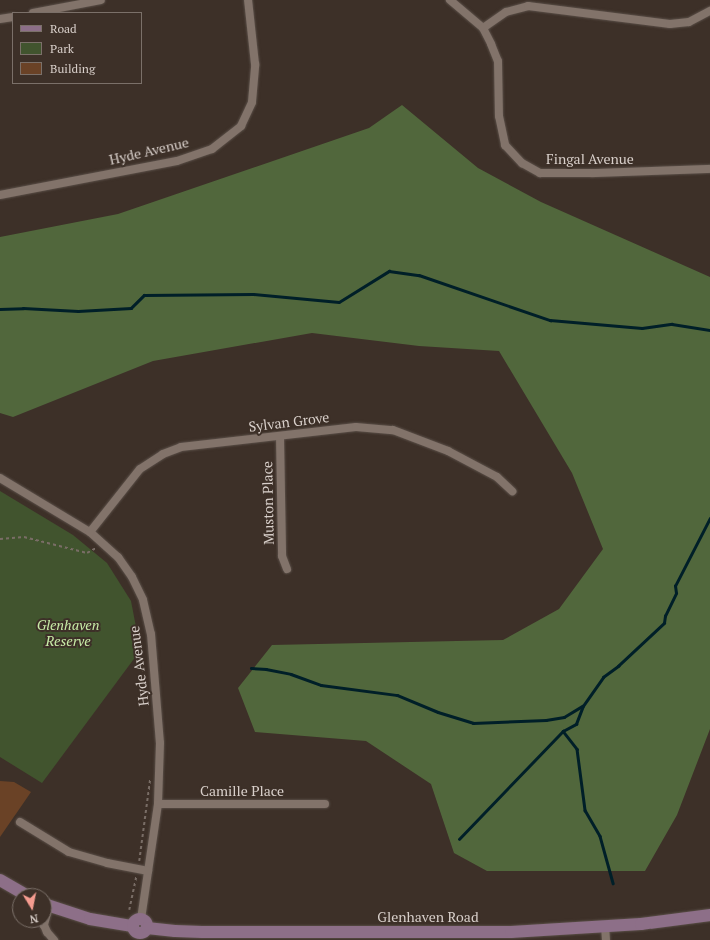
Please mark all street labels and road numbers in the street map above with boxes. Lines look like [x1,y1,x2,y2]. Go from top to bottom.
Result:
street label: Hyde Avenue [107,134,191,168]
street label: Fingal Avenue [546,151,634,167]
street label: Sylvan Grove [248,409,330,435]
street label: Muston Place [259,461,277,545]
street label: Hyde Avenue [126,625,152,707]
street label: Camille Place [200,783,284,799]
street label: Glenhaven Road [377,909,479,925]

